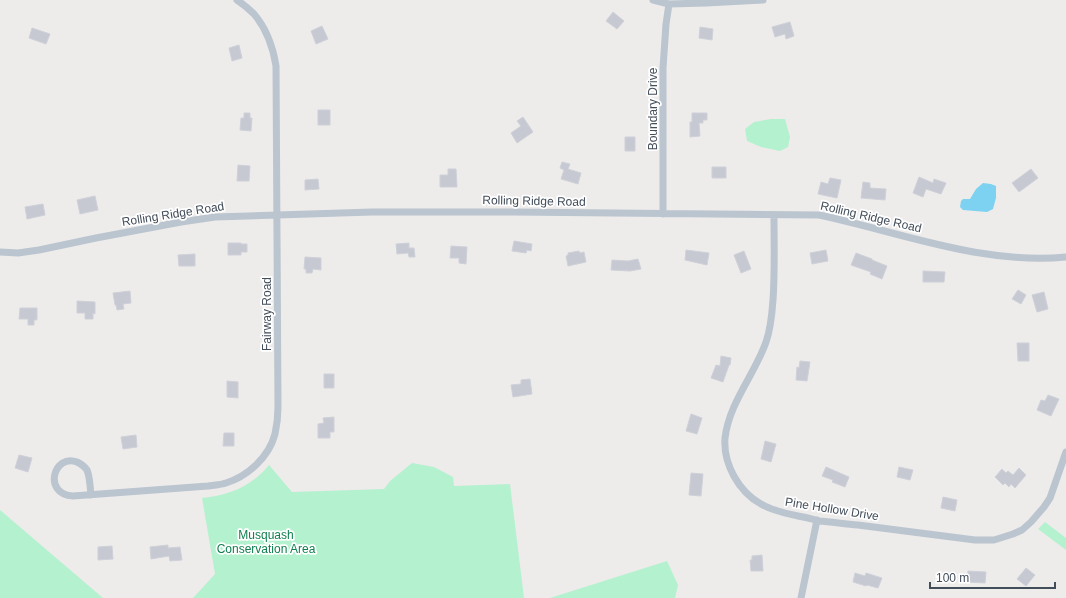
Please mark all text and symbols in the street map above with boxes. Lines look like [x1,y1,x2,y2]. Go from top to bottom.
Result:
street label: Boundary Drive [646,67,660,150]
street label: Rolling Ridge Road [482,193,586,209]
street label: Rolling Ridge Road [121,199,225,229]
street label: Rolling Ridge Road [819,199,923,235]
street label: Fairway Road [260,277,274,351]
street label: Pine Hollow Drive [784,495,880,523]
park label: Musquash Conservation Area [217,528,316,556]
scale bar [930,564,1055,590]
text: 100 m [936,571,969,585]

